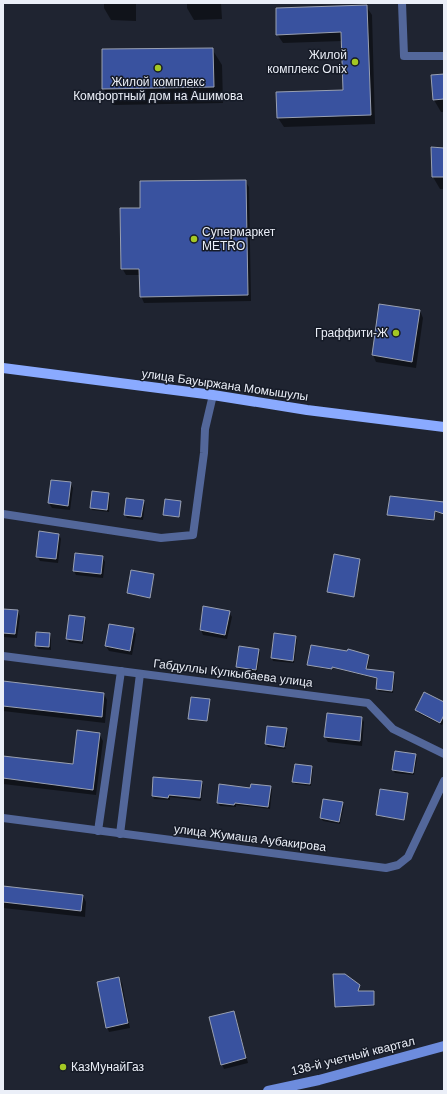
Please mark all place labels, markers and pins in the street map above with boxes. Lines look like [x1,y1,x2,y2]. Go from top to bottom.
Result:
place label: Жилой комплекс Onix [267,48,347,76]
marker: Жилой комплекс Onix [350,57,360,67]
marker: Жилой комплекс Комфортный дом на Ашимова [153,63,163,73]
place label: Жилой комплекс Комфортный дом на Ашимова [73,75,243,103]
place label: Супермаркет METRO [202,225,276,253]
marker: Супермаркет METRO [189,234,199,244]
place label: Граффити-Ж [315,326,388,340]
marker: Граффити-Ж [391,328,401,338]
place label: КазМунайГаз [71,1060,145,1074]
marker: КазМунайГаз [58,1062,68,1072]

